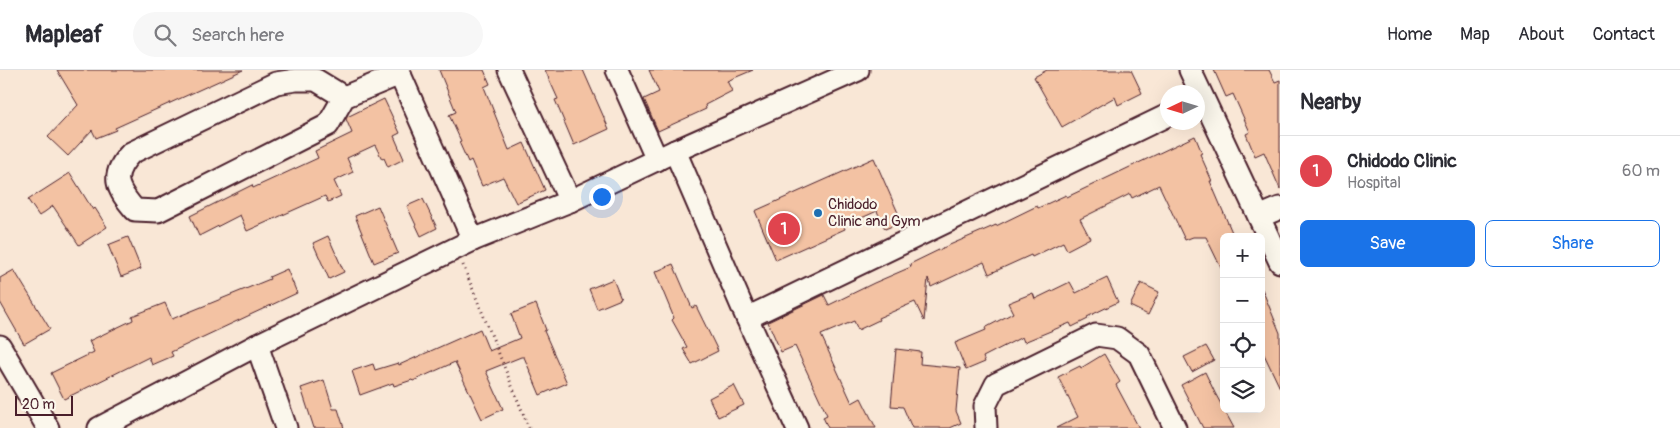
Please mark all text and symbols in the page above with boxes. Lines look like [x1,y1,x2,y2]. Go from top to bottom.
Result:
search box [133,12,483,57]
text: Mapleaf [25,20,103,49]
icon: search [151,21,179,49]
text: Search here [191,23,284,47]
text: Home [1387,23,1432,46]
text: Map [1460,23,1490,46]
text: About [1518,23,1564,46]
text: Contact [1592,23,1655,46]
north arrow [1160,85,1205,130]
text: Nearby [1300,89,1361,116]
text: Chidodo Clinic [1347,149,1457,173]
text: 1 [1313,161,1319,181]
text: 60 m [1622,161,1660,181]
text: Hospital [1347,173,1401,193]
your location [589,184,615,210]
place label: Chidodo Clinic and Gym [828,195,921,231]
marker: Chidodo Clinic and Gym [812,207,824,219]
pin: 1 [768,210,800,248]
button: Save [1300,220,1475,267]
button: Share [1485,220,1660,267]
map controls [1220,233,1265,413]
button: + [1220,233,1265,278]
button: − [1220,278,1265,323]
button: locate [1220,323,1265,368]
button: layers [1220,368,1265,413]
scale bar [15,393,72,416]
text: 20 m [22,396,55,413]

